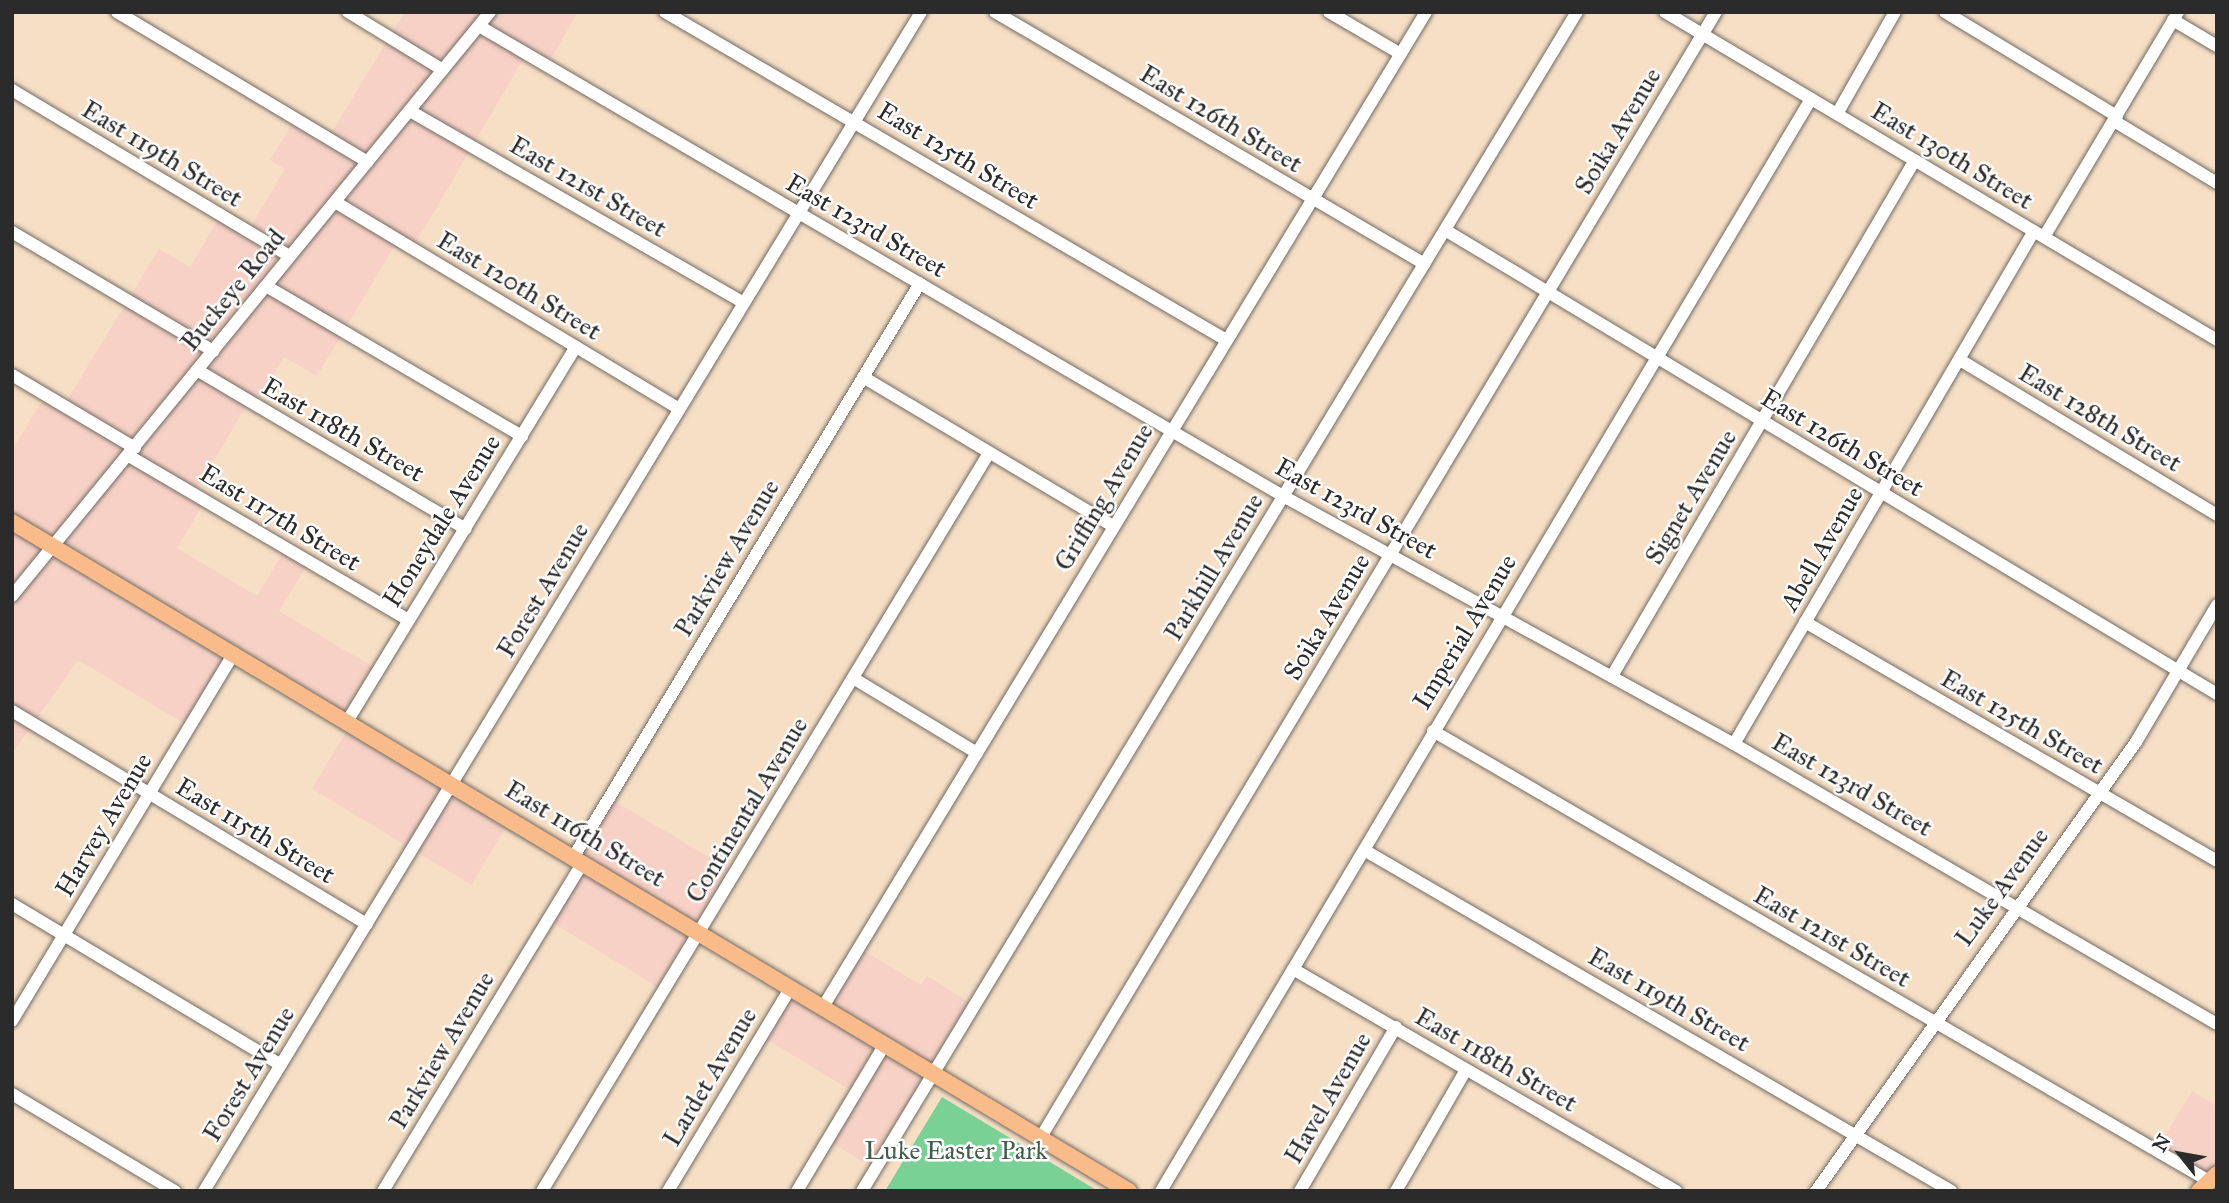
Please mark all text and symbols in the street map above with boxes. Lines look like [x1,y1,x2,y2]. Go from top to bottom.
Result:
street label: East 126th Street [1134,58,1308,180]
street label: Soika Avenue [1568,62,1668,200]
street label: East 119th Street [76,94,248,214]
street label: East 130th Street [1865,95,2039,217]
street label: East 125th Street [872,96,1044,216]
street label: East 121st Street [504,129,672,245]
street label: East 123rd Street [780,167,952,285]
street label: Buckeye Road [174,223,292,357]
street label: East 120th Street [431,225,607,347]
street label: East 128th Street [2013,357,2187,479]
street label: East 118th Street [256,371,430,489]
street label: East 126th Street [1755,382,1929,504]
street label: Griffing Avenue [1048,418,1160,576]
street label: Signet Avenue [1638,424,1744,570]
street label: Honeydale Avenue [376,429,508,613]
street label: East 123rd Street [1270,452,1442,566]
street label: East 117th Street [194,458,366,578]
street label: Parkview Avenue [668,474,786,642]
street label: Abell Avenue [1774,481,1870,617]
street label: Parkhill Avenue [1158,488,1270,646]
street label: Forest Avenue [490,517,596,663]
street label: Soika Avenue [1277,548,1377,686]
street label: Imperial Avenue [1406,549,1524,715]
street label: East 125th Street [1935,663,2109,781]
street label: Continental Avenue [679,712,815,908]
street label: East 123rd Street [1766,726,1938,844]
street label: Harvey Avenue [49,747,159,903]
street label: East 115th Street [170,771,340,891]
street label: East 116th Street [499,774,671,894]
street label: Luke Avenue [1948,821,2056,953]
street label: East 121st Street [1748,879,1916,995]
street label: East 119th Street [1582,941,1756,1059]
street label: Parkview Avenue [383,966,501,1134]
street label: Forest Avenue [196,1001,302,1147]
street label: East 118th Street [1409,1001,1583,1119]
street label: Lardet Avenue [656,1002,764,1152]
street label: Havel Avenue [1278,1027,1378,1169]
north arrow [2145,1119,2215,1189]
text: N [2148,1130,2176,1156]
park label: Luke Easter Park [865,1135,1047,1167]

